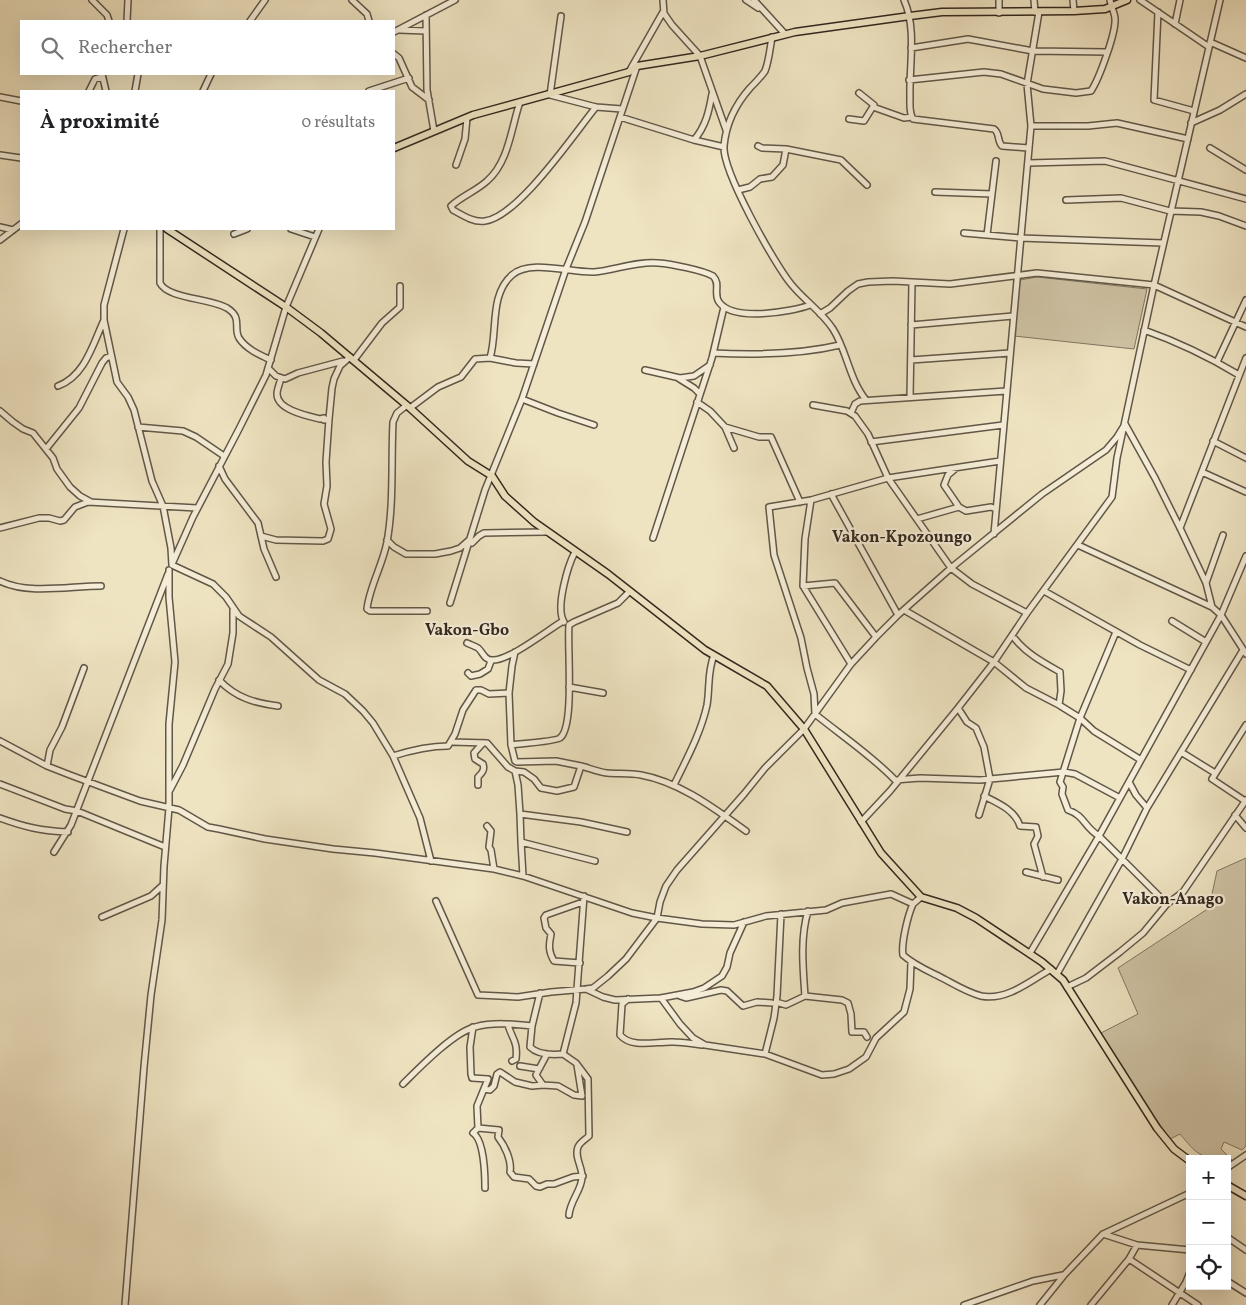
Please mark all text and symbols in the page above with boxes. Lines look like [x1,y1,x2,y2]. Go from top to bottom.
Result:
search box [20,20,395,75]
icon: search [38,34,66,62]
text: Rechercher [78,35,172,61]
text: À proximité [40,108,159,137]
text: 0 résultats [301,112,375,134]
district label: Vakon-Kpozoungo [832,527,972,549]
district label: Vakon-Gbo [425,620,509,642]
district label: Vakon-Anago [1122,889,1224,911]
map controls [1186,1155,1231,1290]
button: + [1186,1155,1231,1200]
button: − [1186,1200,1231,1245]
button: locate [1186,1245,1231,1290]

